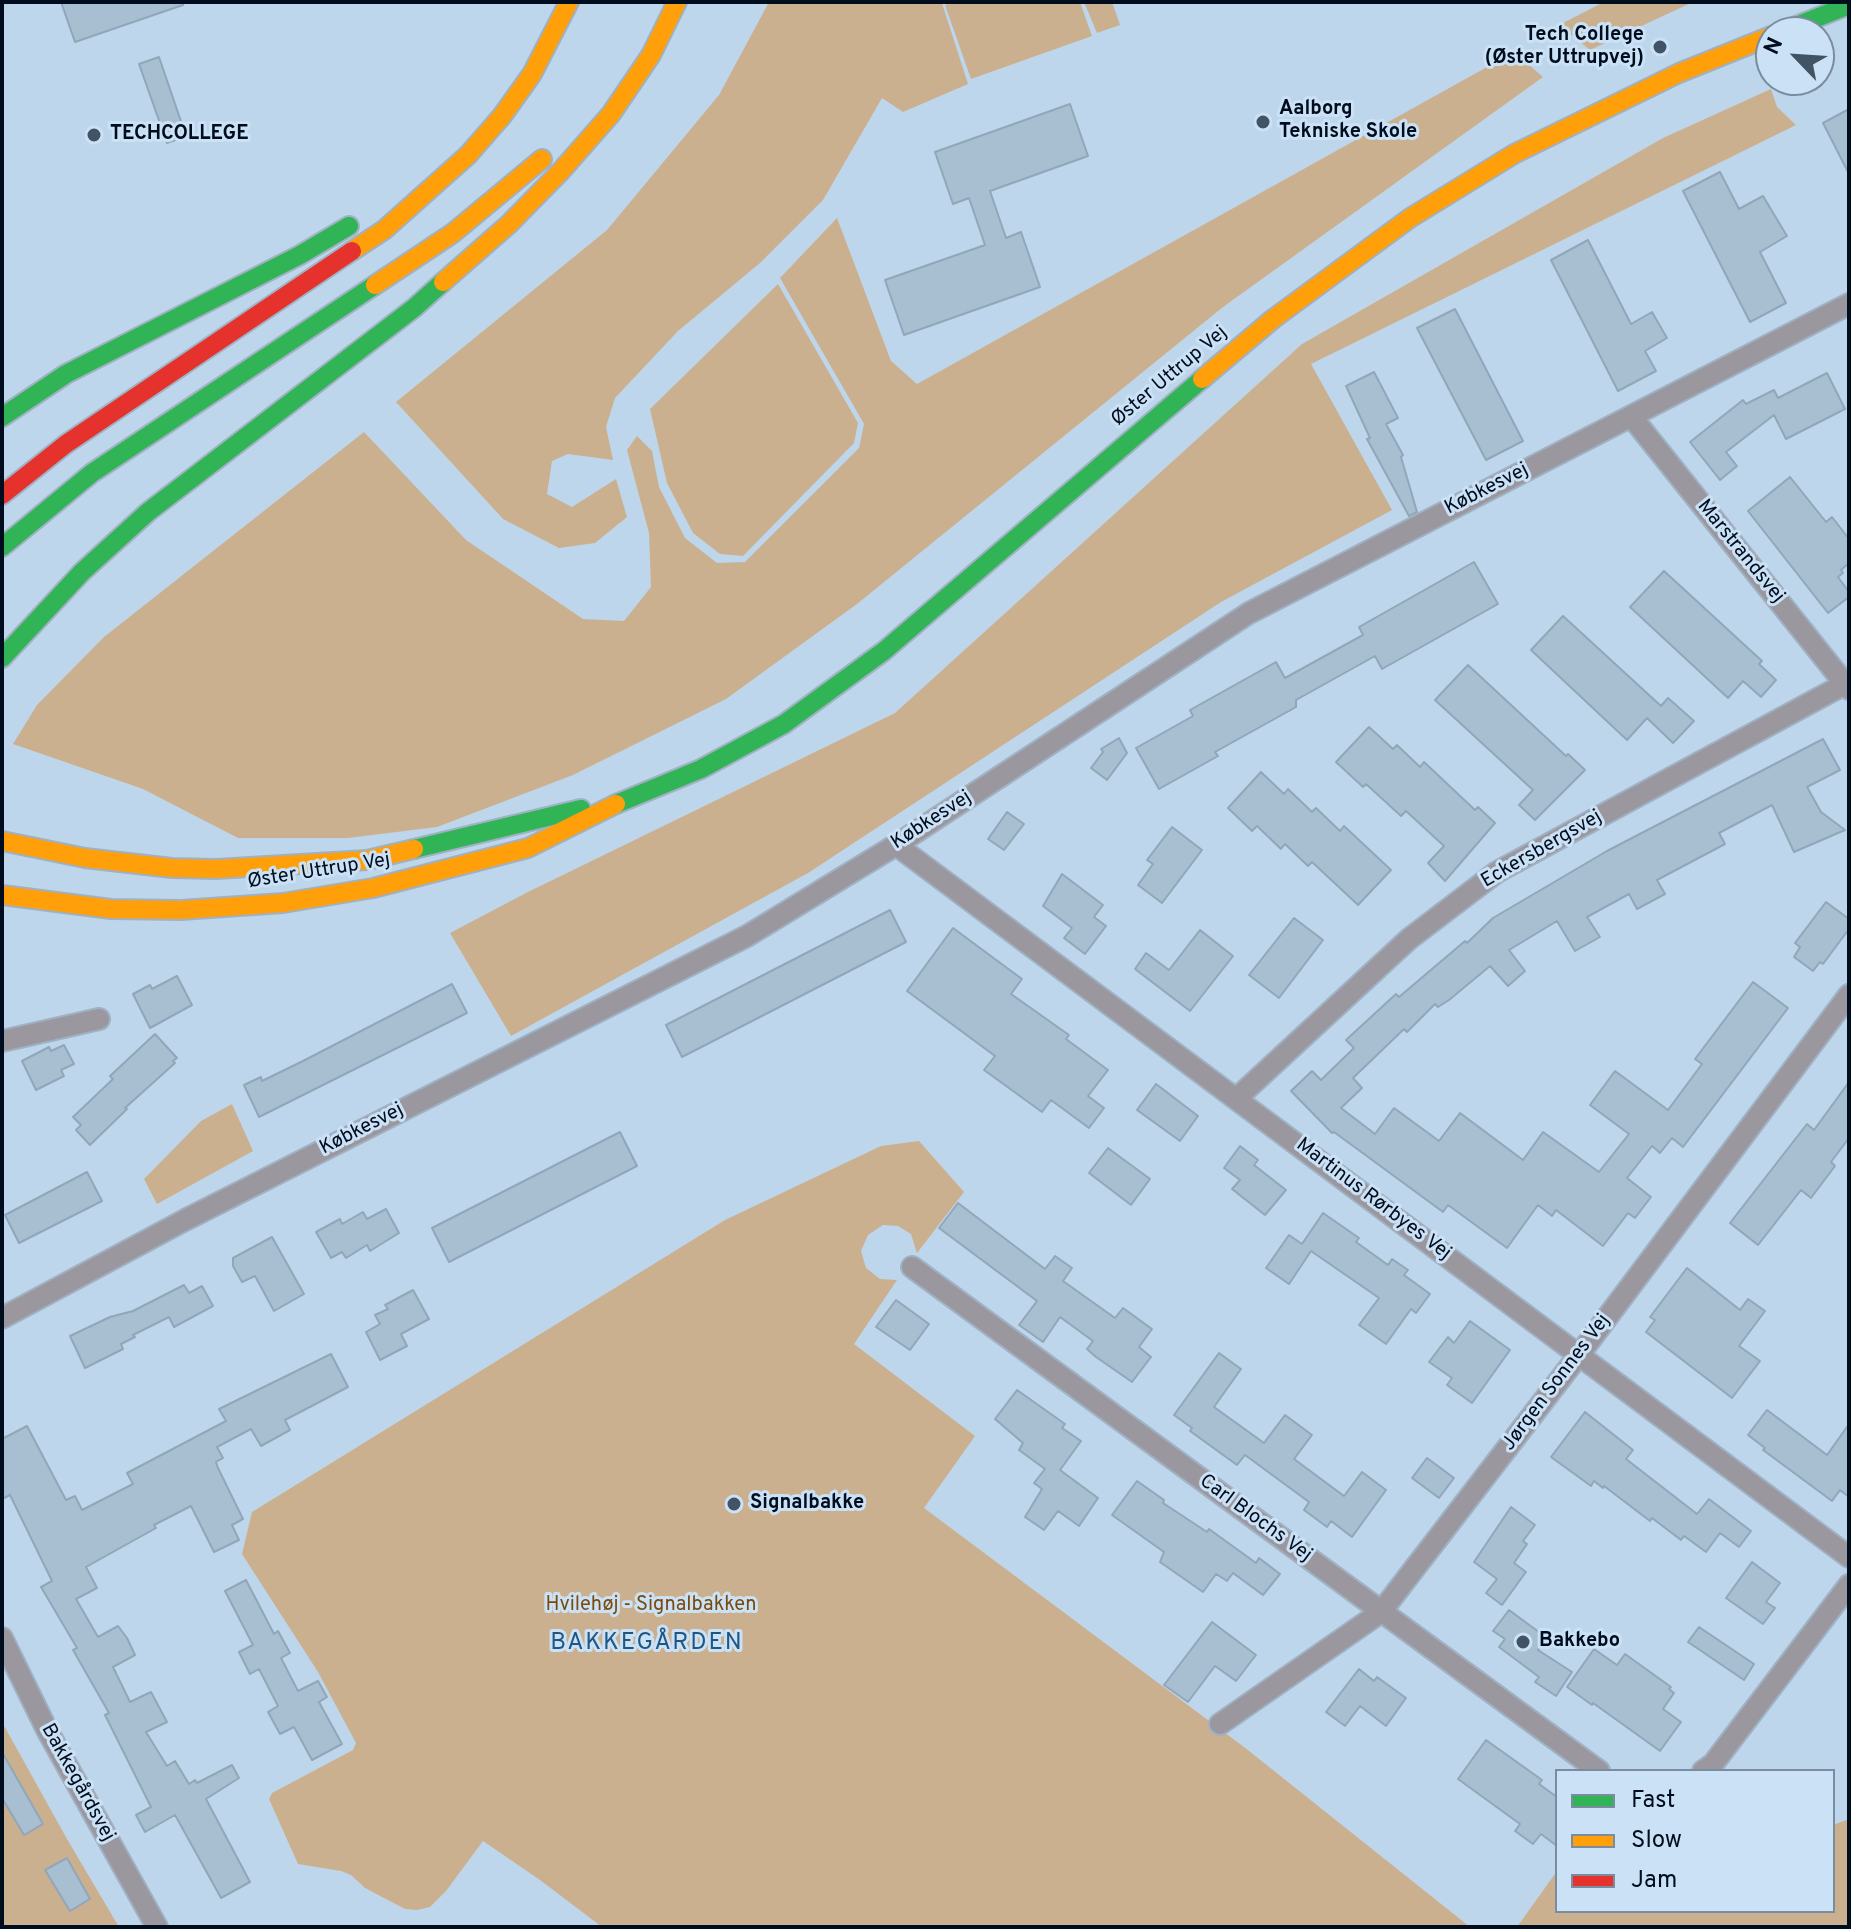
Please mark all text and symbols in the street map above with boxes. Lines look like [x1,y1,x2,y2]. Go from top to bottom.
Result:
north arrow [1755,16,1835,96]
place label: Tech College (Øster Uttrupvej) [1485,24,1644,71]
text: N [1759,34,1790,59]
marker: Tech College (Øster Uttrupvej) [1651,38,1669,56]
place label: Aalborg Tekniske Skole [1279,98,1417,145]
marker: Aalborg Tekniske Skole [1254,113,1272,131]
place label: TECHCOLLEGE [110,123,249,147]
marker: TECHCOLLEGE [85,126,103,144]
street label: Øster Uttrup Vej [1107,322,1233,432]
street label: Købkesvej [1441,459,1533,521]
street label: Marstrandsvej [1691,496,1789,608]
street label: Købkesvej [887,786,977,856]
street label: Eckersbergsvej [1477,806,1607,894]
street label: Øster Uttrup Vej [246,849,392,895]
street label: Købkesvej [316,1099,408,1161]
street label: Martinus Rørbyes Vej [1291,1134,1455,1266]
street label: Jørgen Sonnes Vej [1498,1310,1616,1456]
street label: Carl Blochs Vej [1194,1470,1316,1568]
place label: Signalbakke [750,1492,864,1516]
marker: Signalbakke [725,1495,743,1513]
park label: Hvilehøj - Signalbakken [546,1594,756,1618]
district label: BAKKEGÅRDEN [550,1630,744,1658]
place label: Bakkebo [1539,1630,1620,1654]
marker: Bakkebo [1514,1633,1532,1651]
street label: Bakkegårdsvej [35,1720,119,1846]
legend [1555,1769,1835,1913]
text: Fast [1631,1786,1675,1816]
text: Slow [1631,1826,1682,1856]
text: Jam [1631,1866,1677,1896]

